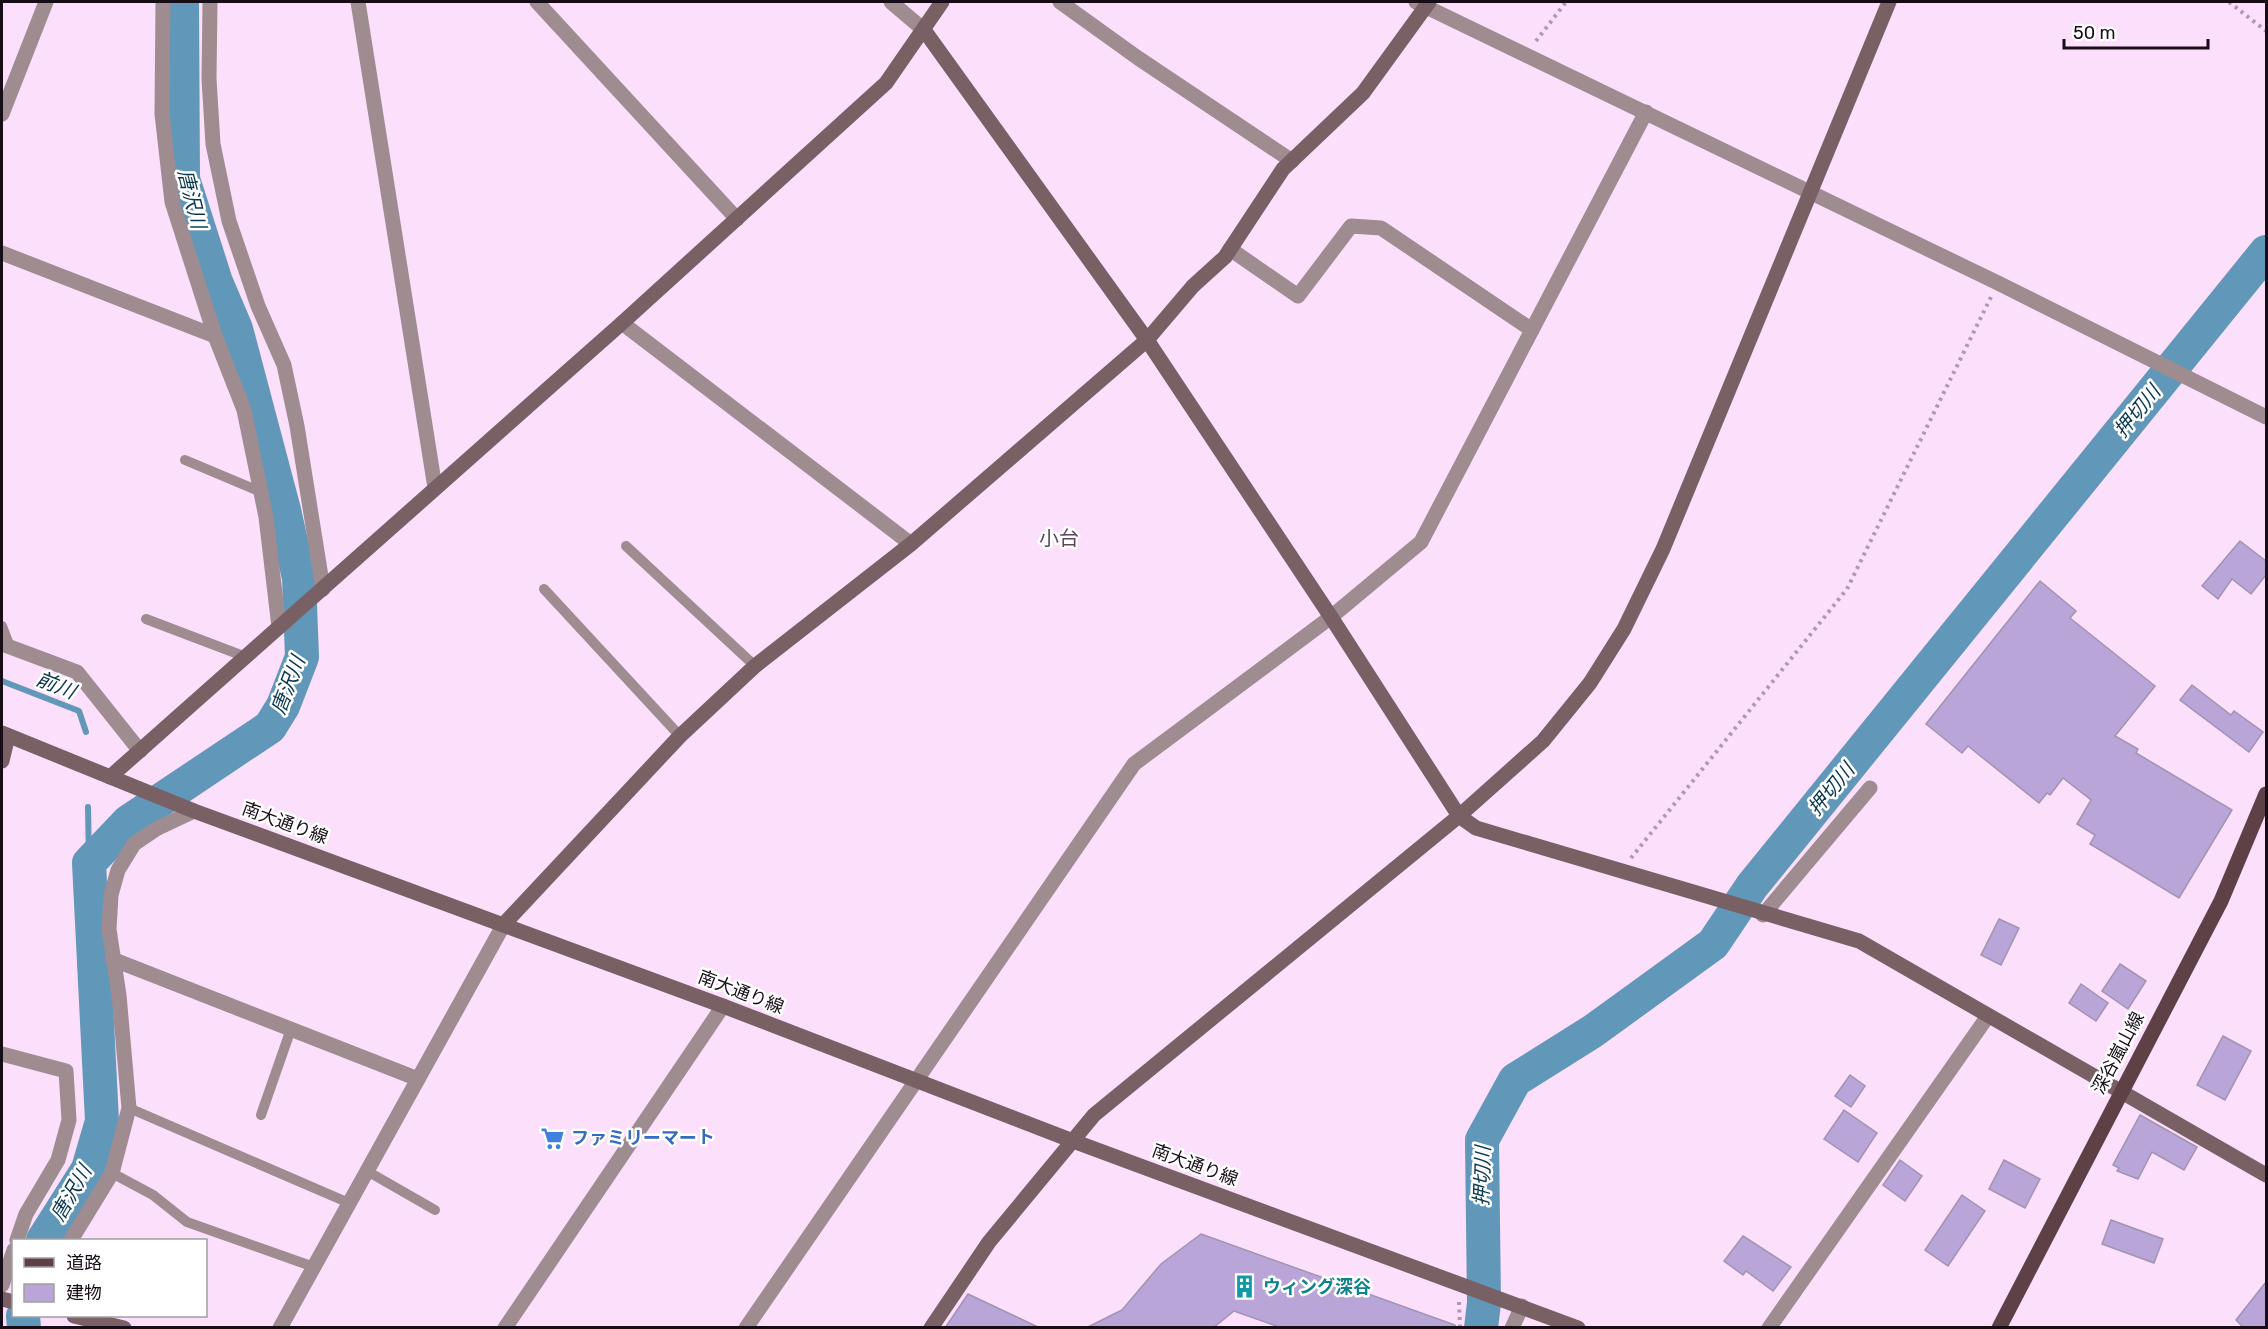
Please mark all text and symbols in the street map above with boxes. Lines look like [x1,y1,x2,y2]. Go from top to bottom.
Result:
scale bar [2064,12,2208,50]
text: 50 m [2073,22,2116,44]
water label: 唐沢川 [173,167,211,233]
water label: 押切川 [2109,379,2166,442]
district label: 小台 [1039,526,1079,550]
water label: 唐沢川 [266,651,311,717]
water label: 前川 [33,666,81,704]
water label: 押切川 [1803,757,1860,820]
street label: 南大通り線 [239,797,331,849]
street label: 南大通り線 [695,966,787,1018]
street label: 深谷嵐山線 [2087,1008,2149,1098]
supermarket icon: ファミリーマート [540,1125,566,1151]
place label: ファミリーマート [571,1127,715,1149]
street label: 南大通り線 [1149,1139,1241,1191]
water label: 押切川 [1469,1144,1495,1206]
water label: 唐沢川 [46,1159,97,1225]
legend [12,1239,207,1317]
text: 道路 [66,1252,102,1274]
building icon: ウィング深谷 [1232,1274,1258,1300]
place label: ウィング深谷 [1263,1276,1371,1298]
text: 建物 [66,1282,102,1304]

